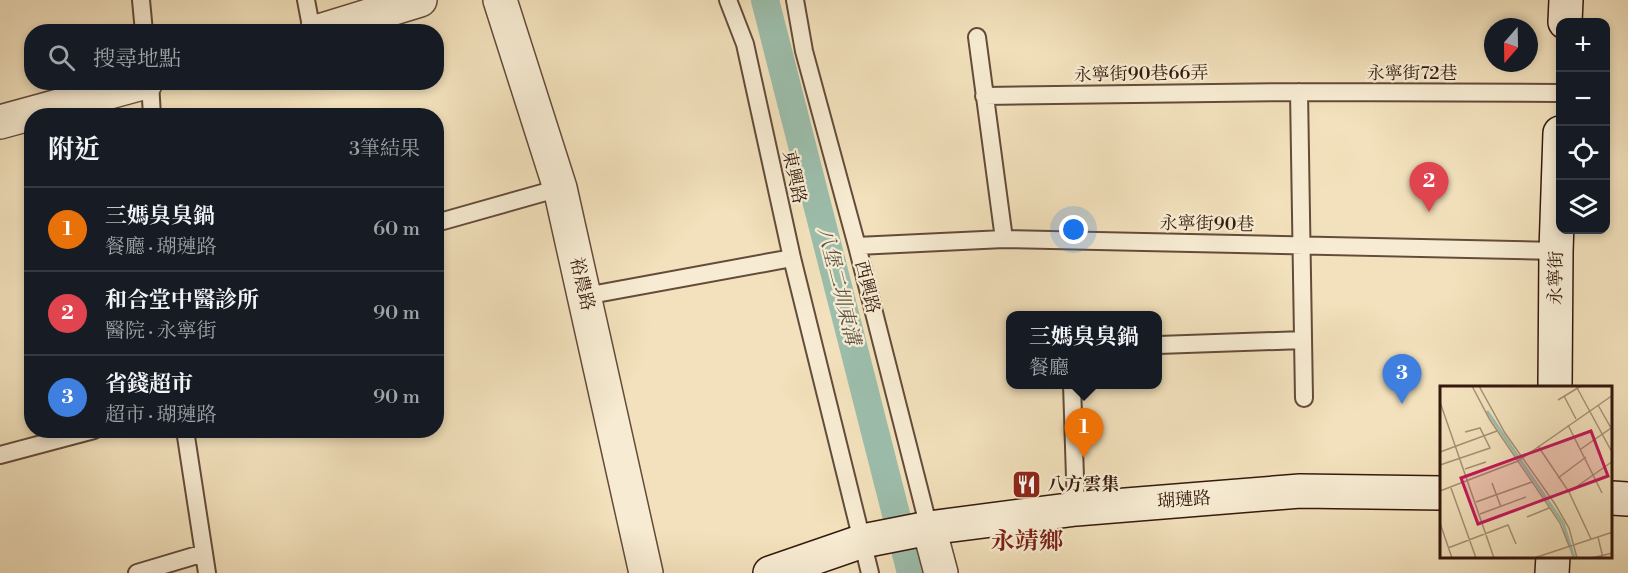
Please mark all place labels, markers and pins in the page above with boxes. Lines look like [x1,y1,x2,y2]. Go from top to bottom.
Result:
pin: 2 [1410,162,1448,212]
pin: 3 [1382,354,1422,404]
pin: 1 [1064,408,1104,458]
restaurant icon: 八方雲集 [1010,468,1042,500]
place label: 八方雲集 [1047,473,1119,496]

